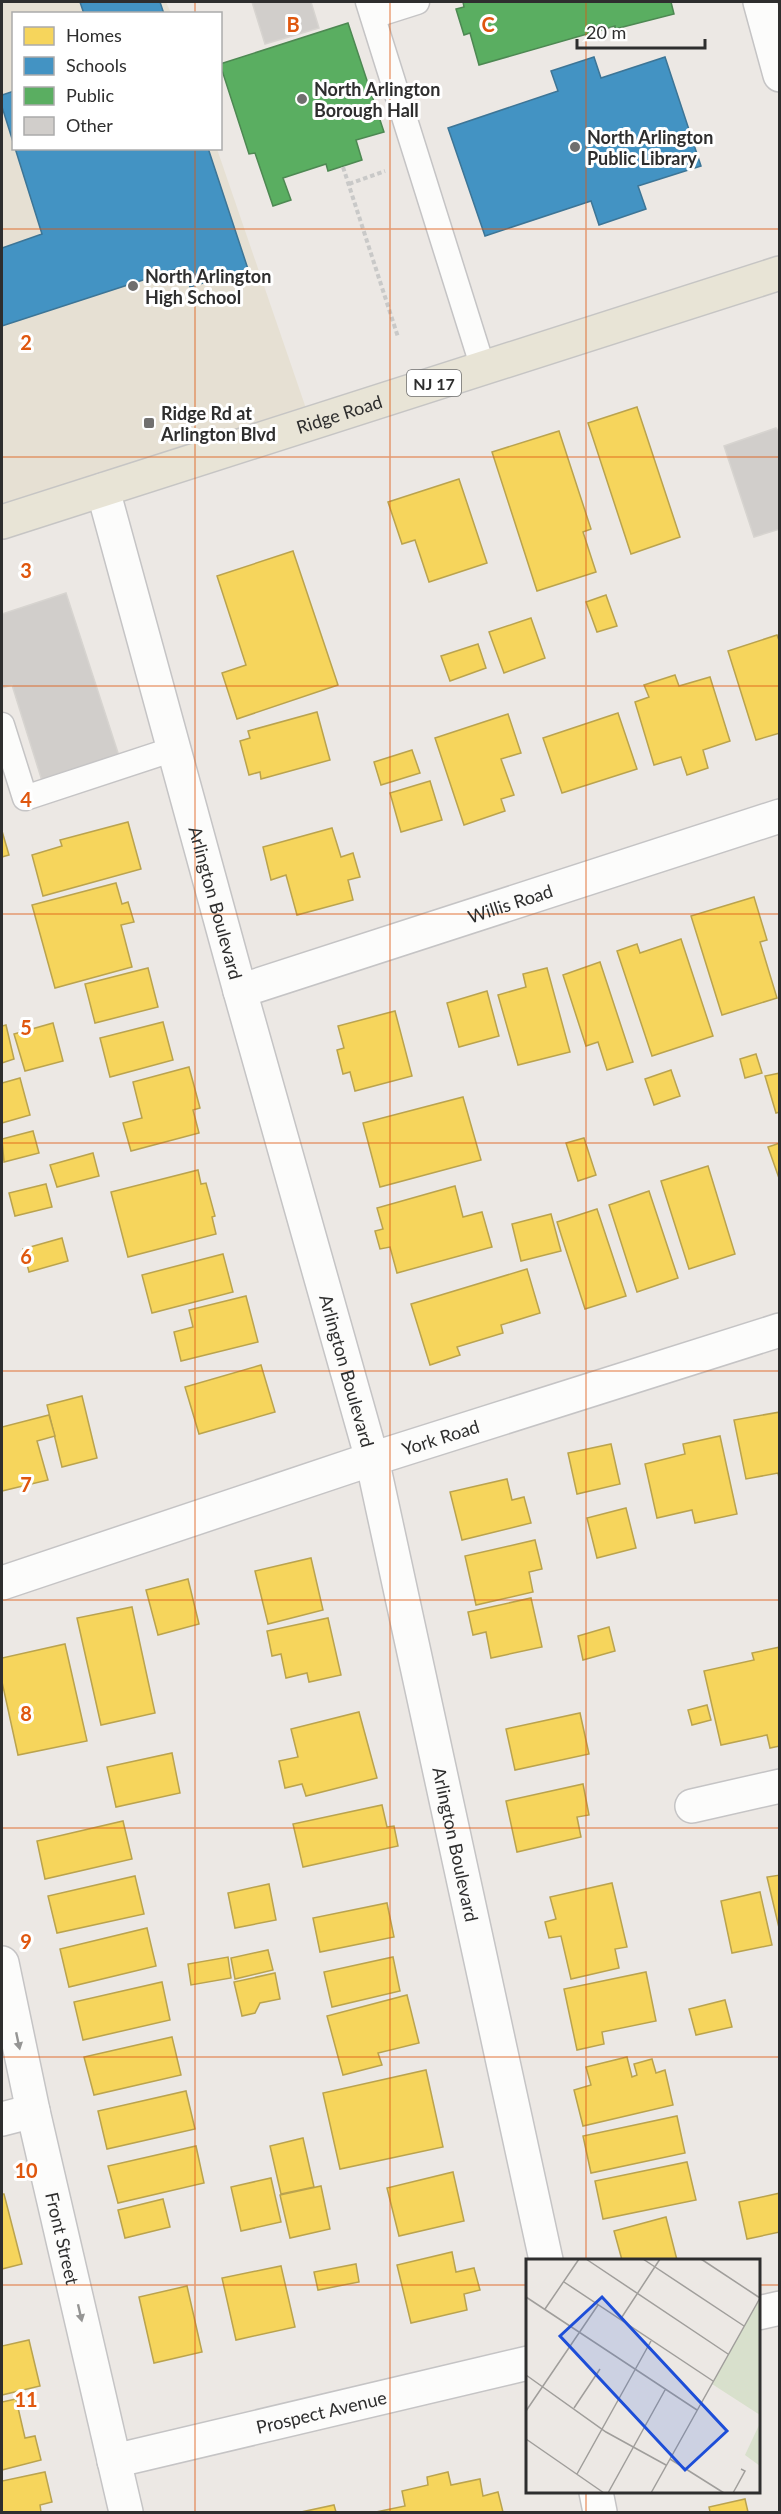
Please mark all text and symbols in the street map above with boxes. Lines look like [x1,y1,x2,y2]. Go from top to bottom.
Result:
legend [12,12,222,150]
text: B [286,12,300,36]
text: C [481,12,495,36]
scale bar [577,12,704,50]
text: 20 m [586,21,626,43]
text: Homes [66,24,122,46]
text: Schools [66,54,127,76]
place label: North Arlington Borough Hall [314,78,440,121]
text: Public [66,84,114,106]
marker: North Arlington Borough Hall [295,92,309,106]
text: Other [66,114,113,136]
place label: North Arlington Public Library [587,126,713,169]
marker: North Arlington Public Library [568,140,582,154]
place label: North Arlington High School [145,265,271,308]
marker: North Arlington High School [126,279,140,293]
text: 2 [20,330,32,354]
road number: NJ 17 [407,370,461,396]
street label: Ridge Road [293,390,385,438]
place label: Ridge Rd at Arlington Blvd [160,402,276,445]
marker: Ridge Rd at Arlington Blvd [142,416,156,430]
text: 3 [20,558,32,582]
text: 4 [20,787,32,811]
street label: Arlington Boulevard [184,824,247,982]
street label: Willis Road [465,879,555,927]
text: 5 [20,1015,32,1039]
text: 6 [20,1244,32,1268]
street label: Arlington Boulevard [315,1292,379,1450]
street label: York Road [399,1415,482,1460]
text: 7 [20,1472,32,1496]
text: 8 [20,1701,32,1725]
street label: Arlington Boulevard [428,1765,483,1924]
text: 9 [20,1929,32,1953]
one-way arrow [14,2031,23,2050]
text: 10 [14,2158,38,2182]
street label: Front Street [41,2190,84,2287]
inset map [526,2259,760,2493]
one-way arrow [75,2303,85,2322]
street label: Prospect Avenue [254,2386,389,2438]
text: 11 [14,2387,38,2411]

